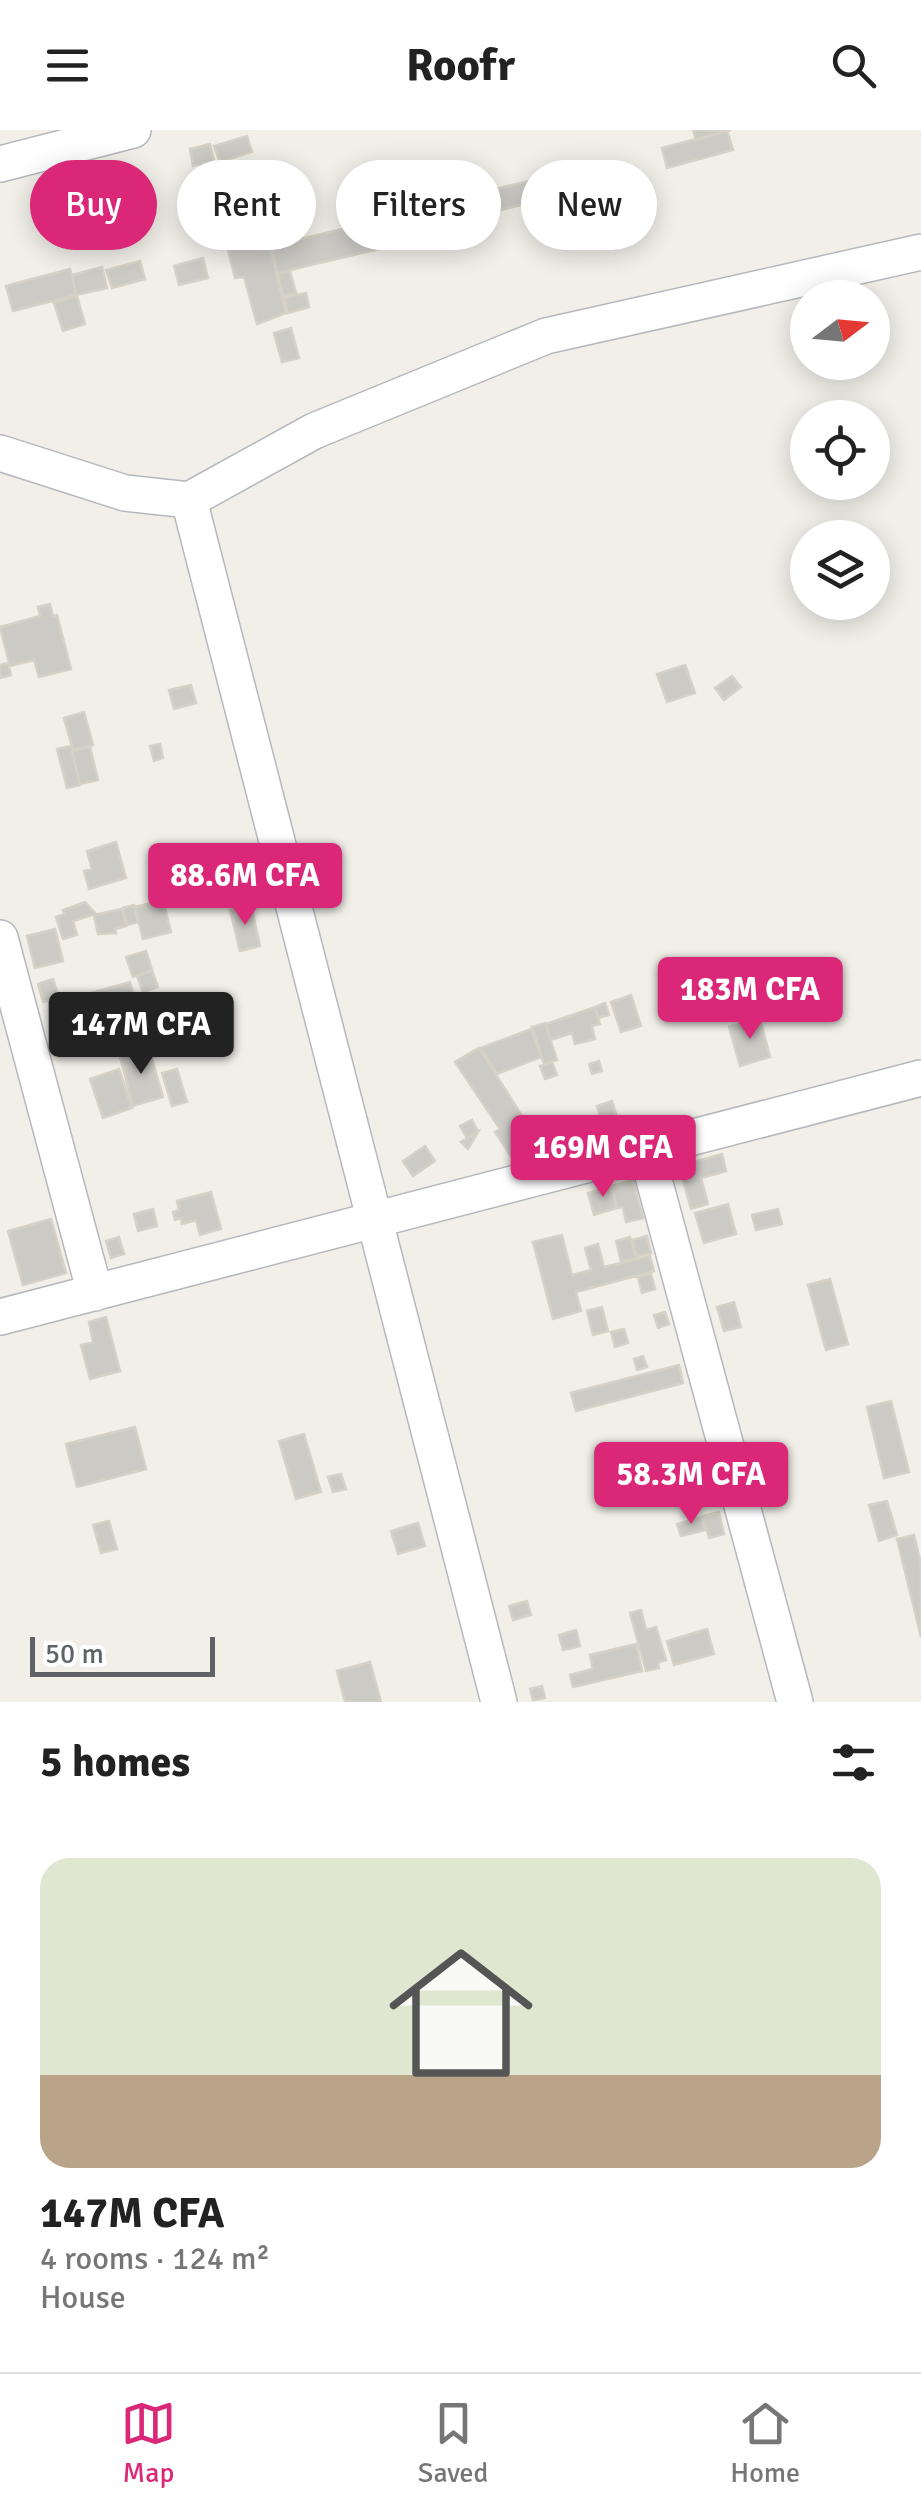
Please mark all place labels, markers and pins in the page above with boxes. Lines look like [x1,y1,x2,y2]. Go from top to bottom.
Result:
pin: 88.6M CFA [131,843,359,928]
pin: 183M CFA [647,957,853,1042]
pin: 147M CFA [38,992,244,1077]
pin: 169M CFA [500,1115,706,1200]
pin: 58.3M CFA [577,1442,805,1527]

